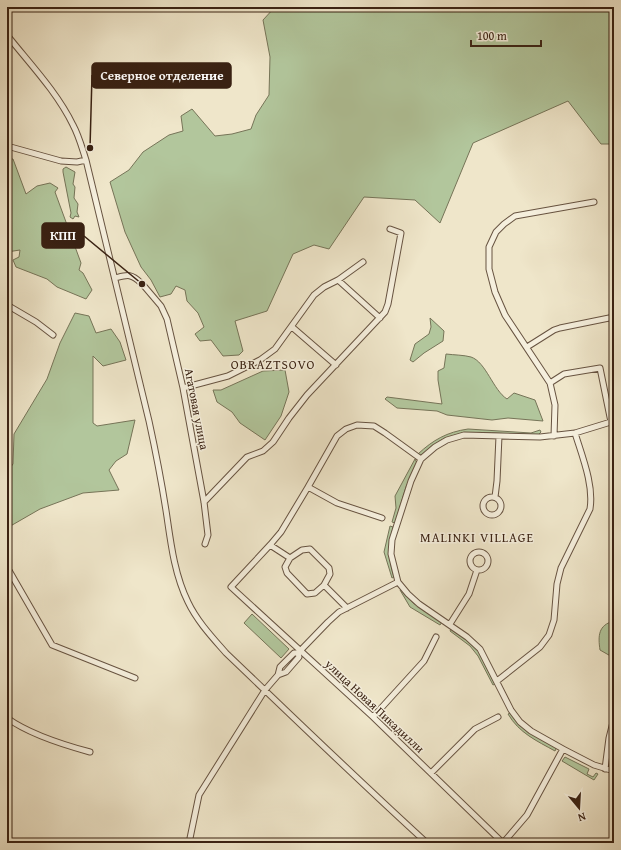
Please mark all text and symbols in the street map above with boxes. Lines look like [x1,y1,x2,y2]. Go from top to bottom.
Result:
scale bar [471,22,541,48]
text: 100 m [477,27,507,44]
callout: Северное отделение [92,63,231,88]
text: Северное отделение [100,66,224,85]
callout: КПП [42,223,84,248]
text: КПП [50,226,76,245]
district label: OBRAZTSOVO [231,355,315,374]
street label: Агатовая улица [181,367,213,451]
district label: MALINKI VILLAGE [420,528,534,547]
street label: улица Новая Пикадилли [321,655,428,757]
north arrow [559,788,599,828]
text: N [576,809,588,826]

